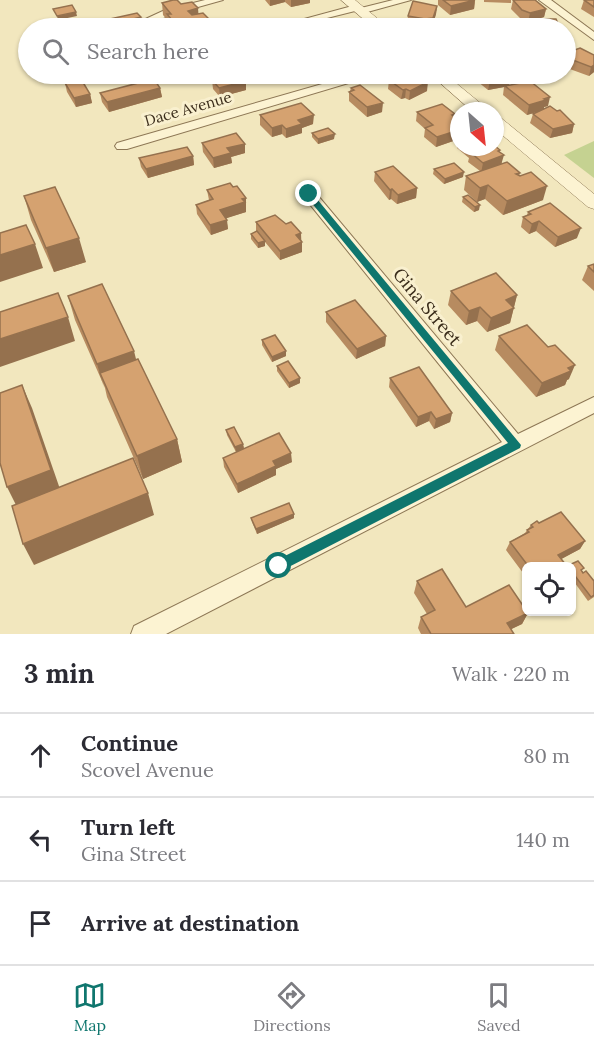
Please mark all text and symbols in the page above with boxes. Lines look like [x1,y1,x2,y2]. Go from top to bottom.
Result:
search box [18,18,576,84]
icon: search [39,35,72,68]
text: Search here [87,37,209,65]
street label: Dace Avenue [142,87,234,130]
north arrow [450,102,504,156]
route end [295,180,321,206]
street label: Gina Street [388,263,467,350]
route start [265,552,291,578]
map controls [522,562,576,616]
button: locate [522,562,576,616]
text: 3 min [24,657,94,690]
text: Walk · 220 m [452,661,570,686]
text: Continue [81,729,178,757]
icon: ahead [24,739,57,772]
text: 80 m [523,743,570,768]
text: Scovel Avenue [81,757,214,782]
text: Turn left [81,813,175,841]
icon: left [24,823,57,856]
text: 140 m [516,827,570,852]
text: Gina Street [81,841,186,866]
icon: arrive [24,907,57,940]
text: Arrive at destination [81,909,299,937]
tab: Map [73,979,106,1035]
tab: Directions [253,979,331,1035]
tab: Saved [477,979,521,1035]

